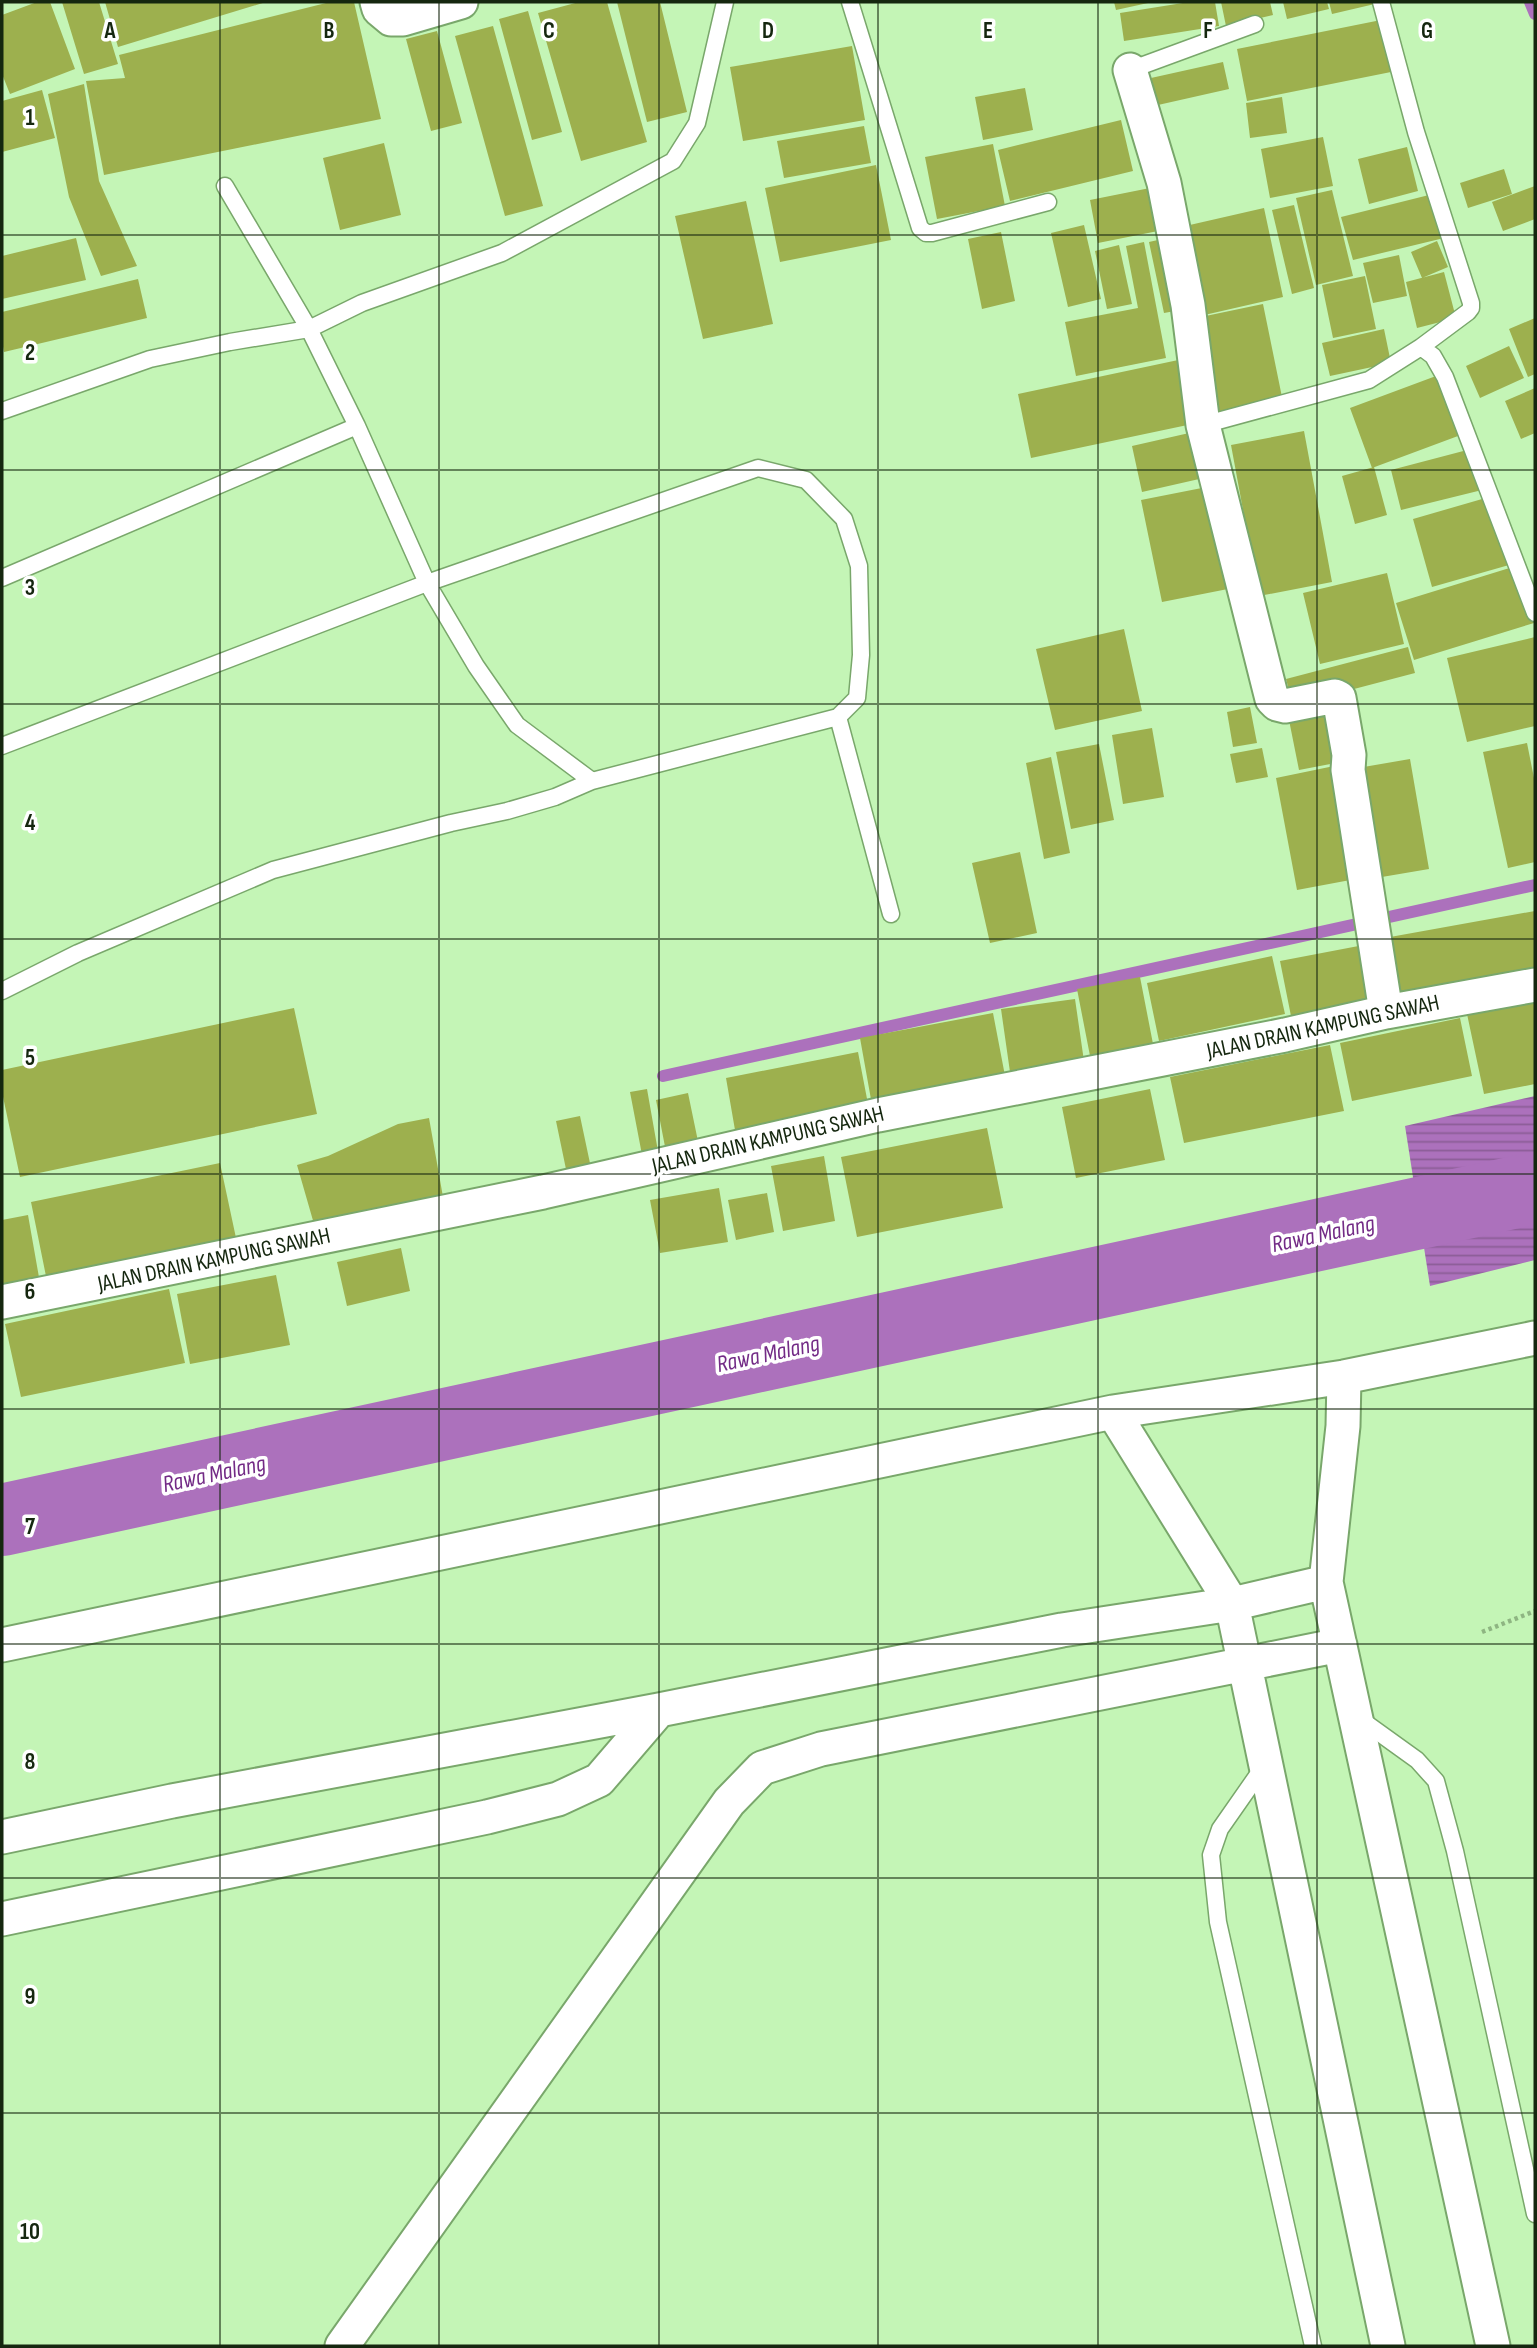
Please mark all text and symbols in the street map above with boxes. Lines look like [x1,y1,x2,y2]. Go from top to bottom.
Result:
text: A [104,17,117,45]
text: B [324,17,335,45]
text: C [543,17,555,45]
text: D [762,17,774,45]
text: E [983,17,993,45]
text: F [1203,17,1213,45]
text: G [1421,17,1433,45]
text: 1 [25,104,35,132]
text: 2 [25,339,35,367]
text: 3 [25,574,35,602]
text: 4 [25,809,36,837]
street label: JALAN DRAIN KAMPUNG SAWAH [1203,989,1442,1066]
text: 5 [25,1044,35,1072]
street label: JALAN DRAIN KAMPUNG SAWAH [648,1100,887,1181]
water label: Rawa Malang [1269,1209,1377,1259]
street label: JALAN DRAIN KAMPUNG SAWAH [94,1222,333,1299]
text: 6 [25,1278,35,1306]
water label: Rawa Malang [714,1329,822,1379]
water label: Rawa Malang [160,1449,268,1499]
text: 7 [25,1513,35,1541]
text: 8 [25,1748,36,1776]
text: 9 [25,1983,35,2011]
text: 10 [20,2218,40,2246]

